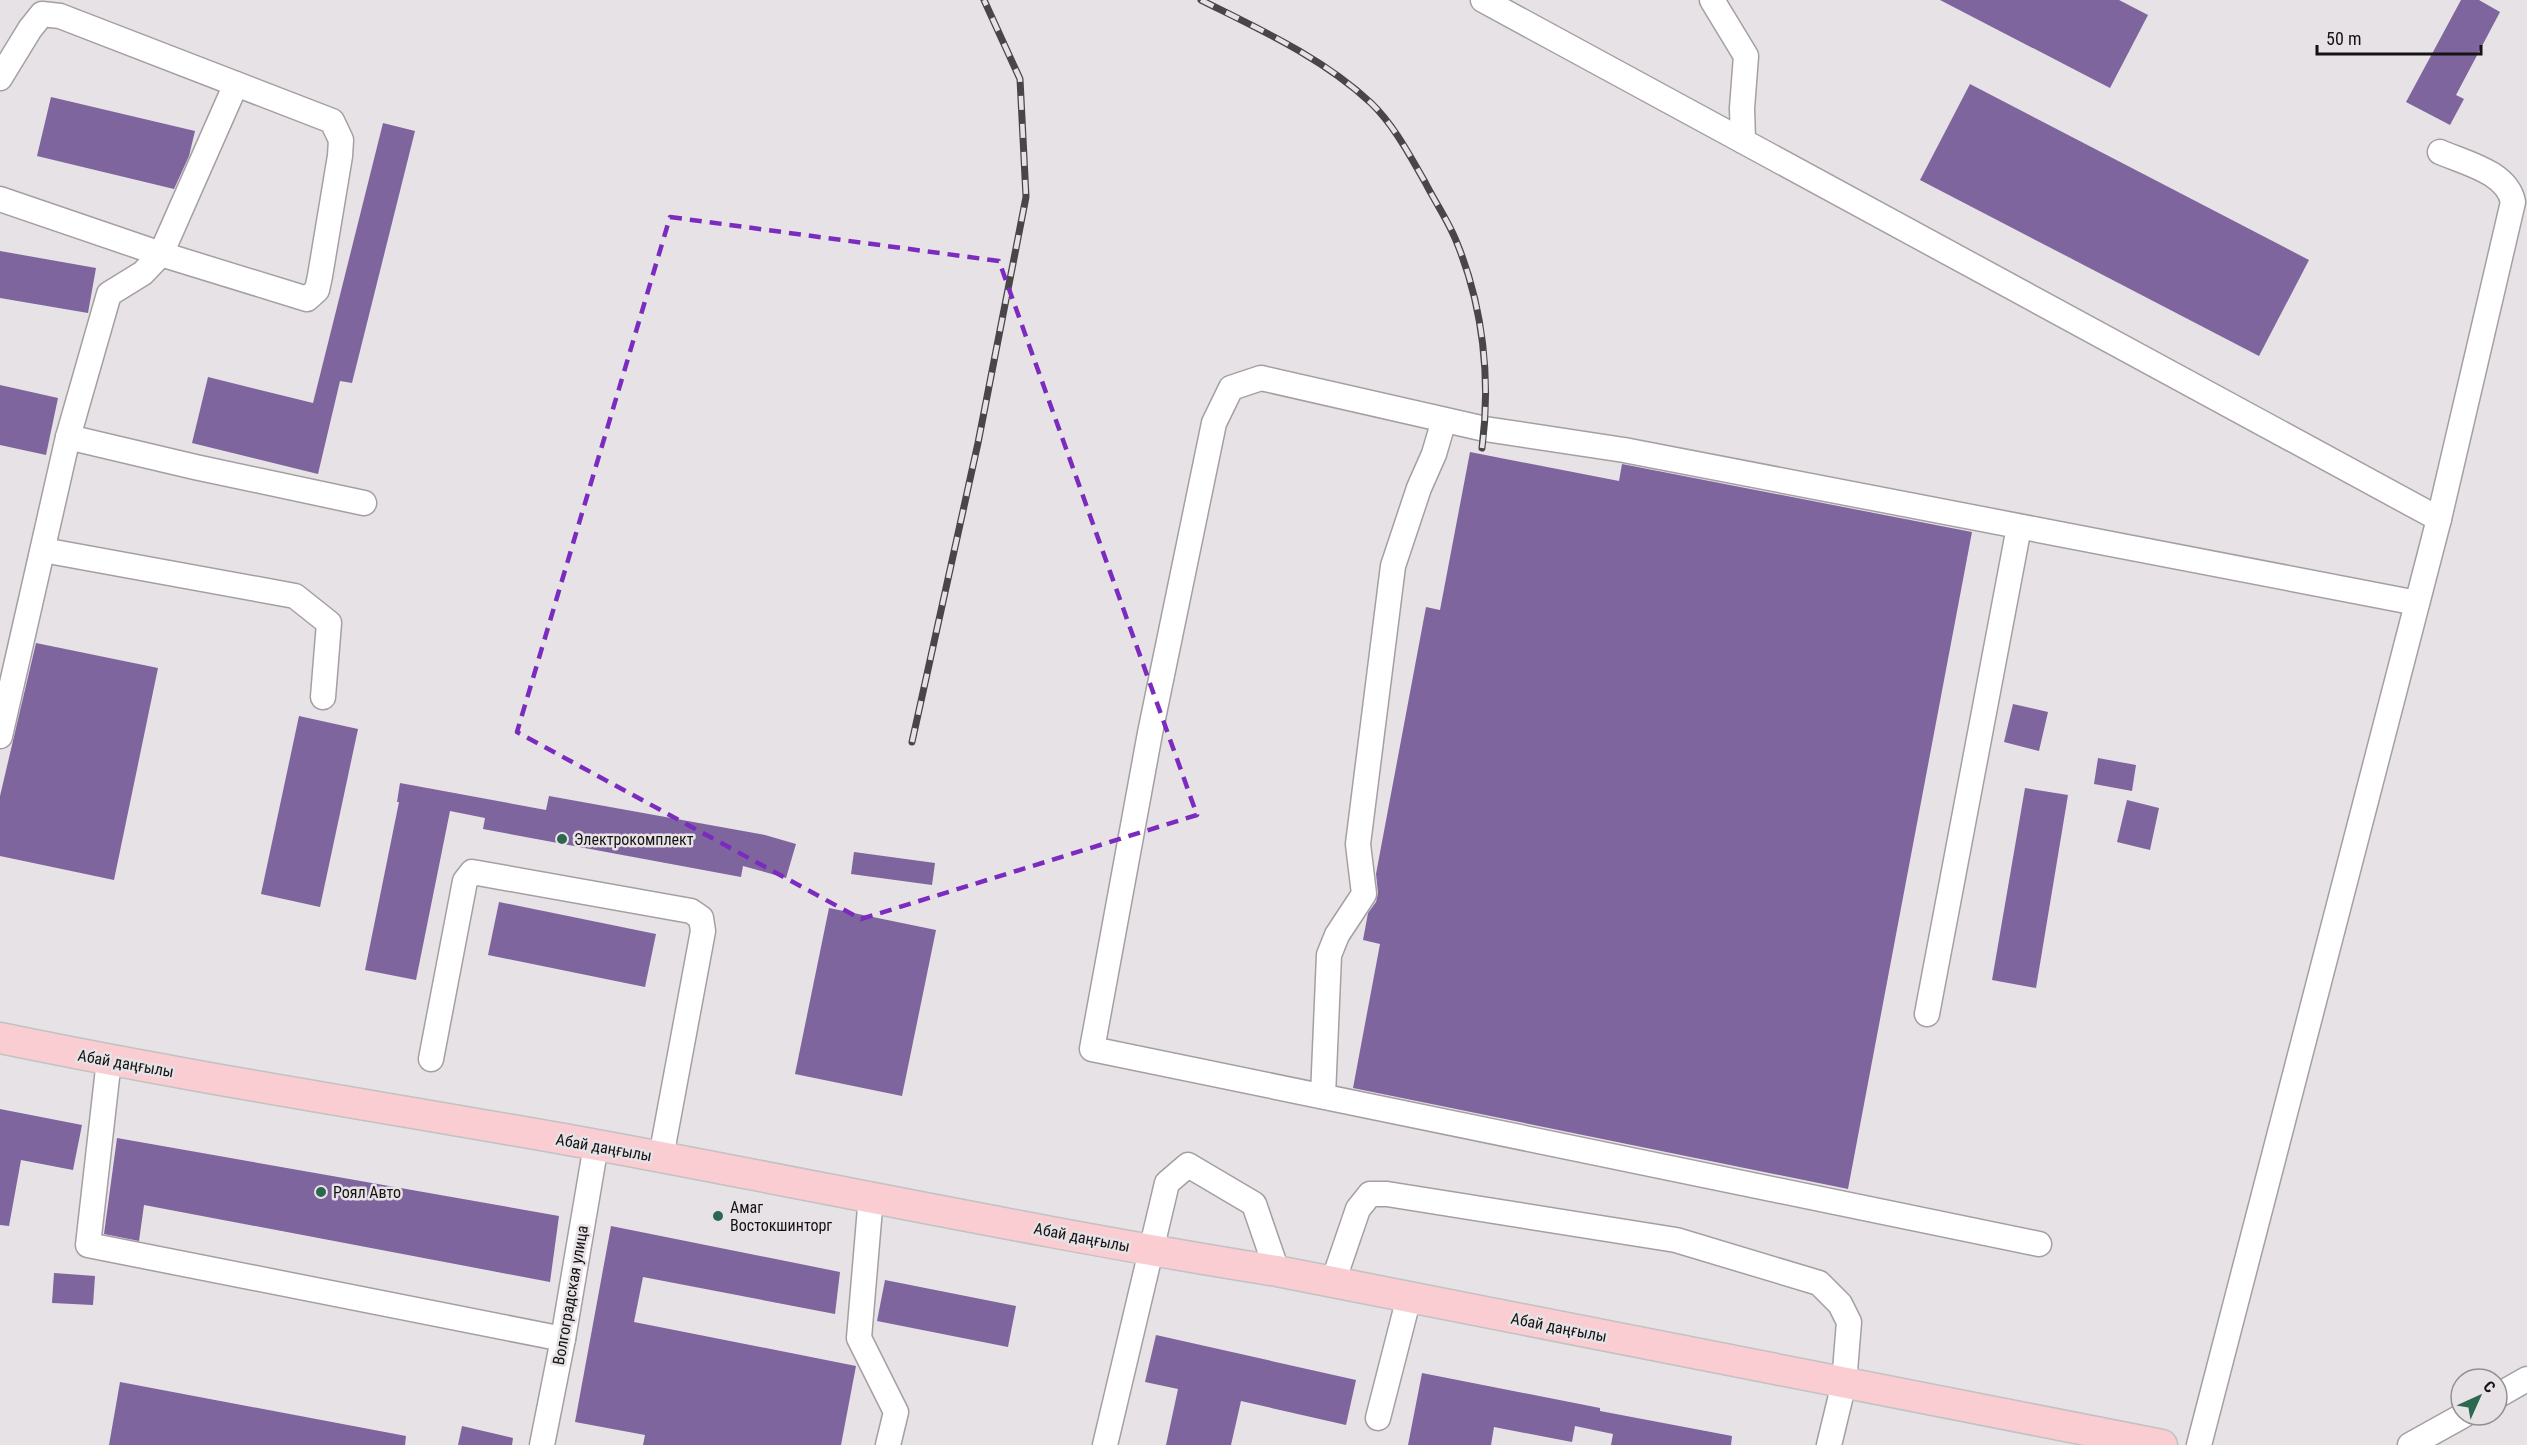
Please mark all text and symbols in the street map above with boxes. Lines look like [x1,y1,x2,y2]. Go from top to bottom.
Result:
scale bar [2317,18,2480,56]
text: 50 m [2326,28,2361,49]
place label: Электрокомплект [574,830,694,849]
marker: Электрокомплект [555,832,569,846]
street label: Абай даңғылы [76,1046,175,1081]
street label: Абай даңғылы [554,1130,653,1165]
place label: Роял Авто [333,1183,401,1202]
marker: Роял Авто [314,1185,328,1199]
place label: Амаг Востокшинторг [730,1198,832,1235]
marker: Амаг Востокшинторг [711,1209,725,1223]
street label: Абай даңғылы [1032,1219,1131,1256]
street label: Волгоградская улица [549,1224,592,1366]
street label: Абай даңғылы [1509,1309,1608,1346]
north arrow [2449,1367,2509,1427]
text: С [2479,1377,2499,1397]

